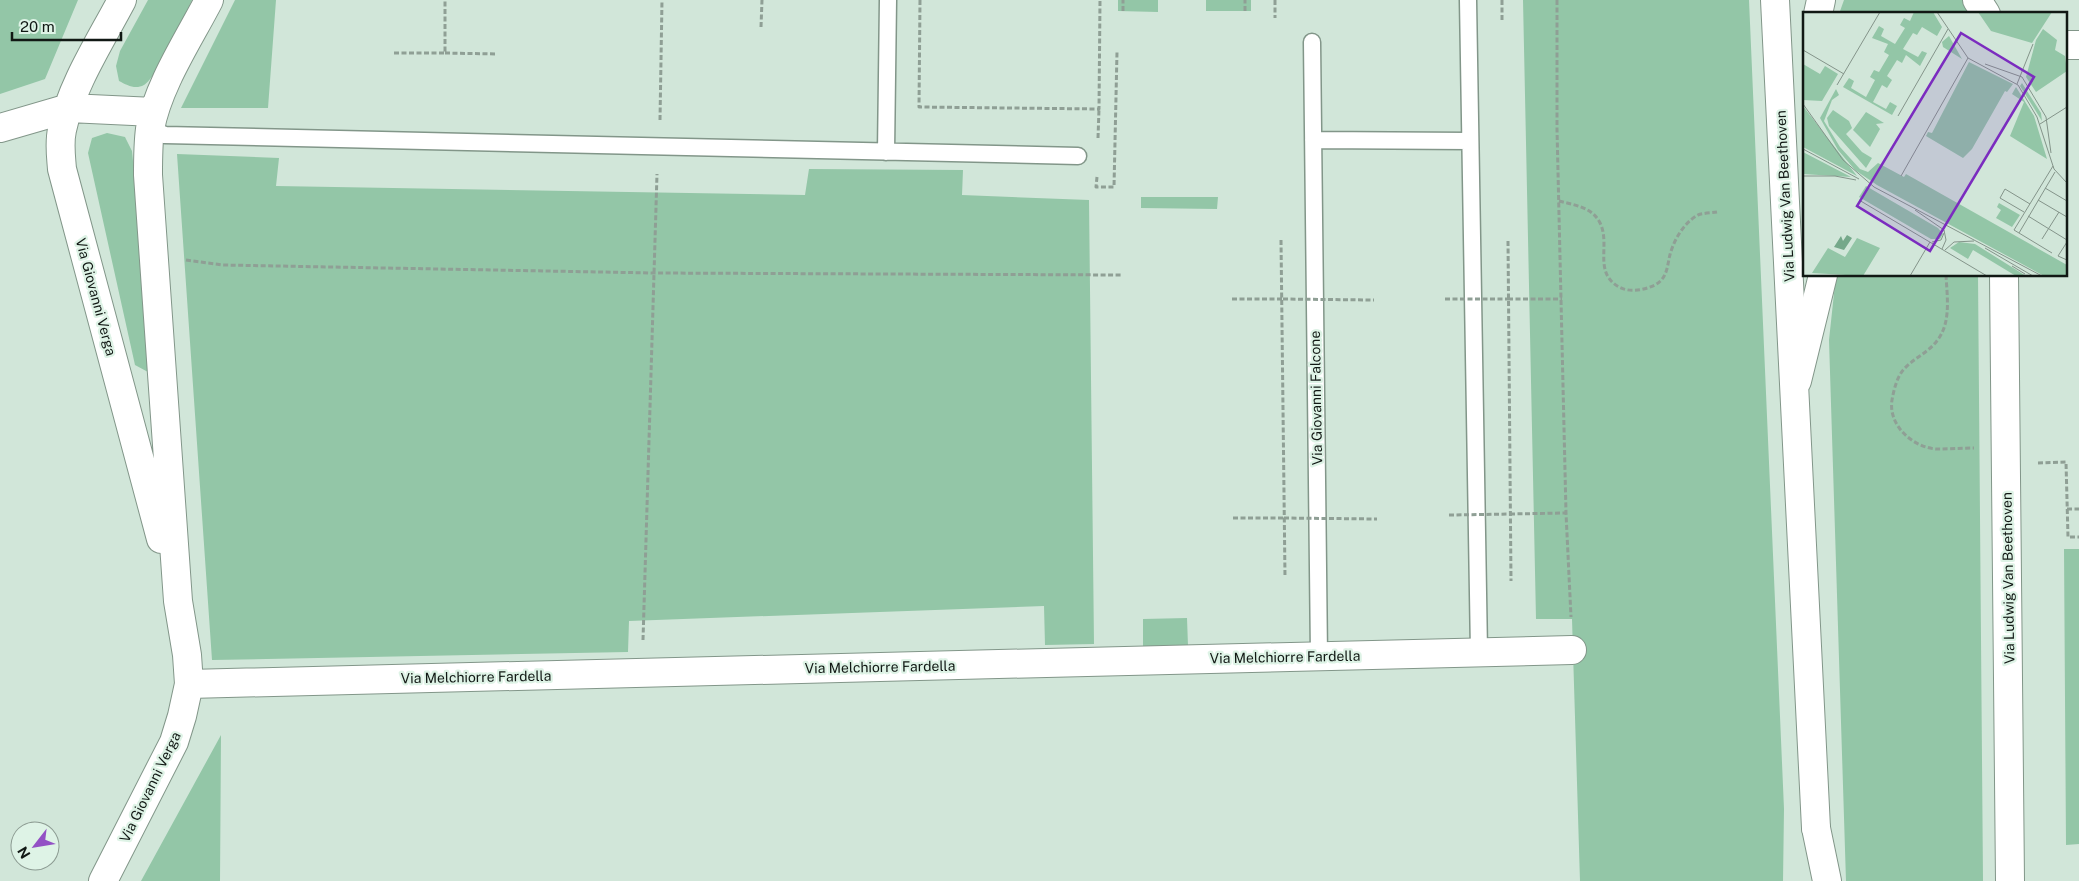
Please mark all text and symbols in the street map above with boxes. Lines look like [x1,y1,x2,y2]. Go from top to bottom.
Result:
scale bar [12,10,121,42]
inset map [1803,12,2066,276]
text: 20 m [20,18,55,35]
street label: Via Ludwig Van Beethoven [1773,110,1797,282]
street label: Via Giovanni Verga [73,236,119,358]
street label: Via Giovanni Falcone [1307,331,1325,465]
street label: Via Ludwig Van Beethoven [1999,492,2017,664]
street label: Via Melchiorre Fardella [1210,648,1360,666]
street label: Via Melchiorre Fardella [805,658,955,676]
street label: Via Melchiorre Fardella [401,668,551,686]
street label: Via Giovanni Verga [116,729,184,845]
north arrow [10,821,60,871]
text: N [14,844,34,862]

